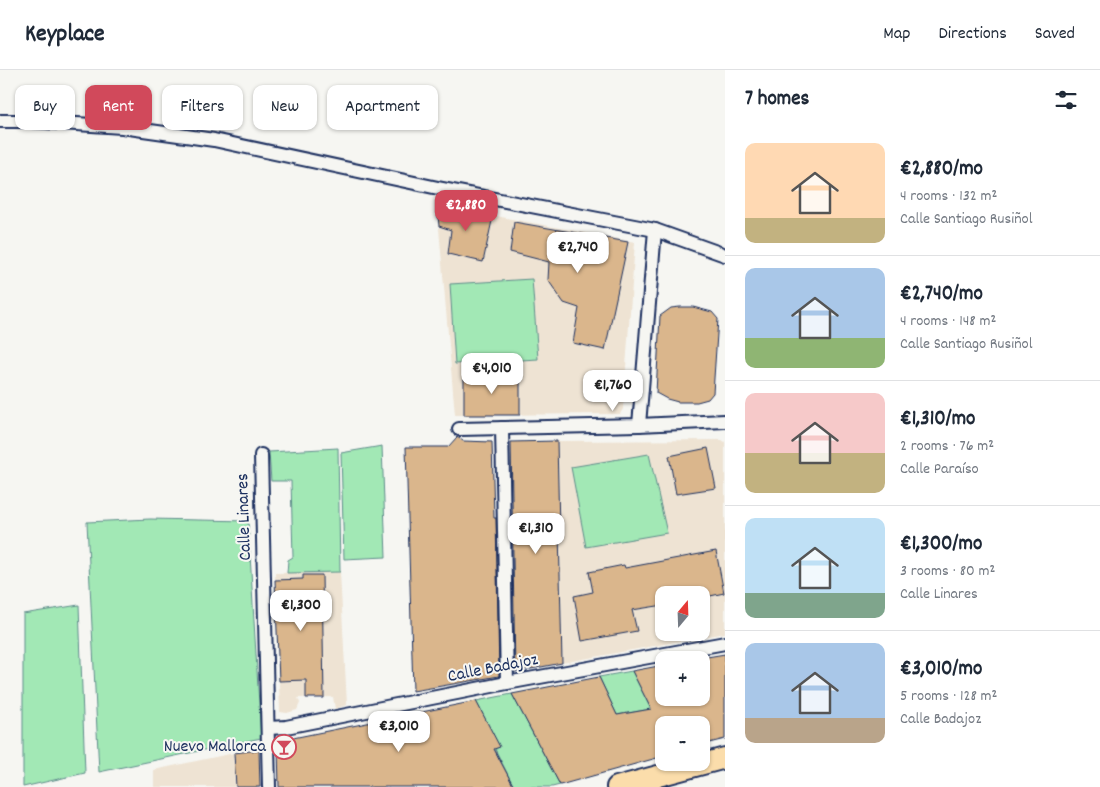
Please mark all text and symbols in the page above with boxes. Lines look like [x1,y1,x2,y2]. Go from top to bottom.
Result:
text: Keyplace [25,18,105,52]
text: Map [883,22,910,47]
text: Directions [938,22,1007,47]
text: Saved [1035,22,1075,47]
chip: Buy [15,85,75,130]
chip: Rent [85,85,152,130]
chip: Filters [162,85,243,130]
chip: New [253,85,317,130]
chip: Apartment [327,85,438,130]
text: 7 homes [745,85,809,115]
icon: filters [1052,86,1080,114]
text: €2,880/mo [900,155,983,185]
icon: home [785,163,845,223]
text: 4 rooms · 132 m² [900,185,997,208]
pin: €2,880 [425,190,507,232]
text: €2,880 [446,194,486,217]
text: Calle Santiago Rusiñol [900,208,1032,231]
pin: €2,740 [537,232,619,274]
text: €2,740 [558,236,598,259]
text: €2,740/mo [900,280,983,310]
icon: home [785,288,845,348]
text: 4 rooms · 148 m² [900,310,996,333]
text: Calle Santiago Rusiñol [900,333,1032,356]
pin: €4,010 [451,352,533,395]
text: €4,010 [472,357,512,380]
pin: €1,760 [572,370,654,412]
text: €1,760 [594,374,632,397]
text: €1,310/mo [900,405,975,435]
icon: home [785,413,845,473]
text: 2 rooms · 76 m² [900,435,994,458]
text: Calle Paraíso [900,458,979,481]
street label: Calle Linares [231,473,259,561]
pin: €1,310 [495,512,577,555]
text: €1,310 [519,517,553,540]
text: €1,300/mo [900,530,982,560]
icon: home [785,538,845,598]
text: 3 rooms · 80 m² [900,560,995,583]
text: Calle Linares [900,583,978,606]
north arrow [655,586,710,641]
map controls [655,586,710,771]
pin: €1,300 [260,590,342,632]
text: €1,300 [281,594,321,617]
street label: Calle Badajoz [446,648,540,690]
button: + [655,651,710,706]
text: €3,010/mo [900,655,982,685]
icon: home [785,663,845,723]
text: 5 rooms · 128 m² [900,685,997,708]
text: Calle Badajoz [900,708,981,731]
pin: €3,010 [358,710,440,753]
text: €3,010 [379,715,419,738]
button: − [655,716,710,771]
bar icon: Nuevo Mallorca [271,734,297,760]
place label: Nuevo Mallorca [164,735,267,760]

